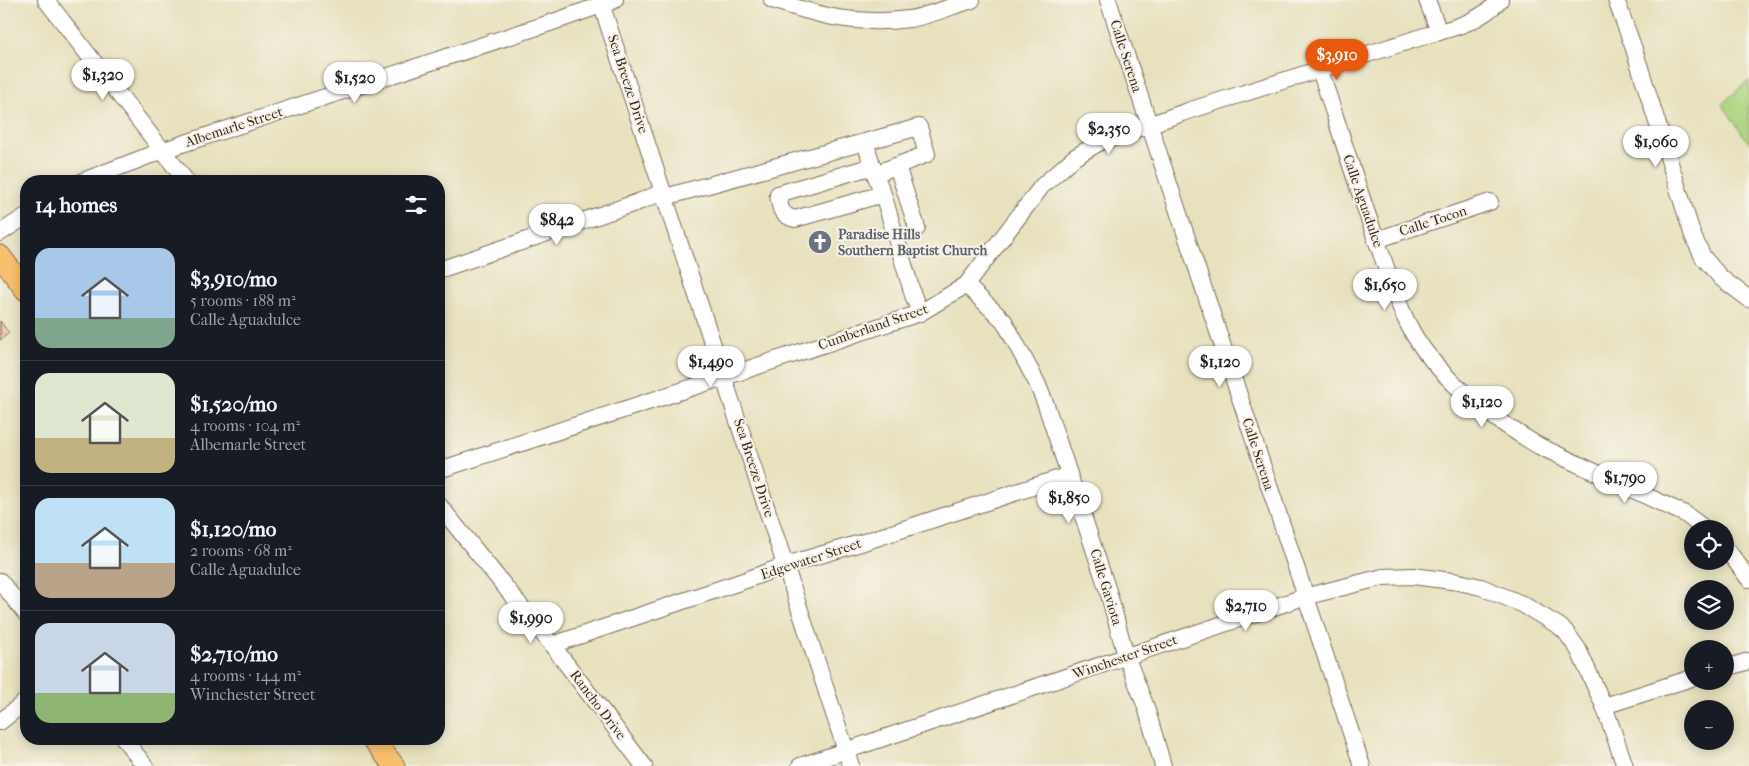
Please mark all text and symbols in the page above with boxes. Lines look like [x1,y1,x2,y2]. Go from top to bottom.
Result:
street label: Calle Serena [1106,18,1146,95]
street label: Sea Breeze Drive [604,32,652,136]
pin: $3,910 [1296,38,1378,81]
text: $3,910 [1316,45,1358,64]
pin: $1,320 [62,58,144,101]
pin: $1,520 [314,62,396,104]
text: $1,320 [82,65,124,84]
text: $1,520 [334,68,376,87]
street label: Albemarle Street [182,103,285,151]
pin: $2,350 [1068,112,1150,155]
text: $2,350 [1088,119,1130,138]
pin: $1,060 [1615,126,1697,168]
text: $1,060 [1634,132,1678,151]
street label: Calle Aguadulce [1339,152,1387,250]
icon: filters [402,191,430,219]
text: 14 homes [35,193,117,217]
street label: Calle Tocon [1397,202,1469,240]
pin: $842 [527,204,587,246]
text: $842 [540,210,574,229]
place label: Paradise Hills Southern Baptist Church [838,226,988,259]
church icon: Paradise Hills Southern Baptist Church [807,229,833,255]
text: $3,910/mo [190,267,277,291]
icon: home [75,268,135,328]
pin: $1,650 [1344,268,1426,311]
text: $1,650 [1364,275,1406,294]
text: 5 rooms · 188 m² [190,291,296,310]
street label: Cumberland Street [816,300,930,354]
text: Calle Aguadulce [190,310,301,329]
pin: $1,490 [670,346,752,388]
pin: $1,120 [1179,346,1261,388]
text: $1,490 [689,352,733,371]
text: $1,120 [1200,352,1240,371]
pin: $1,120 [1441,386,1523,428]
text: $1,520/mo [190,392,277,416]
text: $1,120 [1462,392,1502,411]
icon: home [75,393,135,453]
text: 4 rooms · 104 m² [190,416,300,435]
street label: Sea Breeze Drive [730,416,778,520]
street label: Calle Serena [1238,416,1278,493]
text: Albemarle Street [190,435,306,454]
pin: $1,790 [1584,462,1666,504]
text: $1,790 [1604,468,1646,487]
pin: $1,850 [1028,482,1110,524]
text: $1,850 [1048,488,1090,507]
text: $1,120/mo [190,517,276,541]
icon: home [75,518,135,578]
map controls [1684,520,1734,750]
button: locate [1684,520,1734,570]
street label: Edgewater Street [758,535,864,583]
text: 2 rooms · 68 m² [190,541,292,560]
street label: Calle Gaviota [1086,547,1126,628]
text: Calle Aguadulce [190,560,301,579]
button: layers [1684,580,1734,630]
pin: $2,710 [1205,590,1287,632]
text: $2,710 [1225,596,1267,615]
pin: $1,990 [490,602,572,644]
text: $1,990 [509,608,553,627]
street label: Winchester Street [1069,631,1180,683]
button: + [1684,640,1734,690]
text: $2,710/mo [190,642,278,666]
icon: home [75,643,135,703]
text: 4 rooms · 144 m² [190,666,301,685]
street label: Rancho Drive [566,667,630,743]
text: Winchester Street [190,685,315,704]
button: − [1684,700,1734,750]

